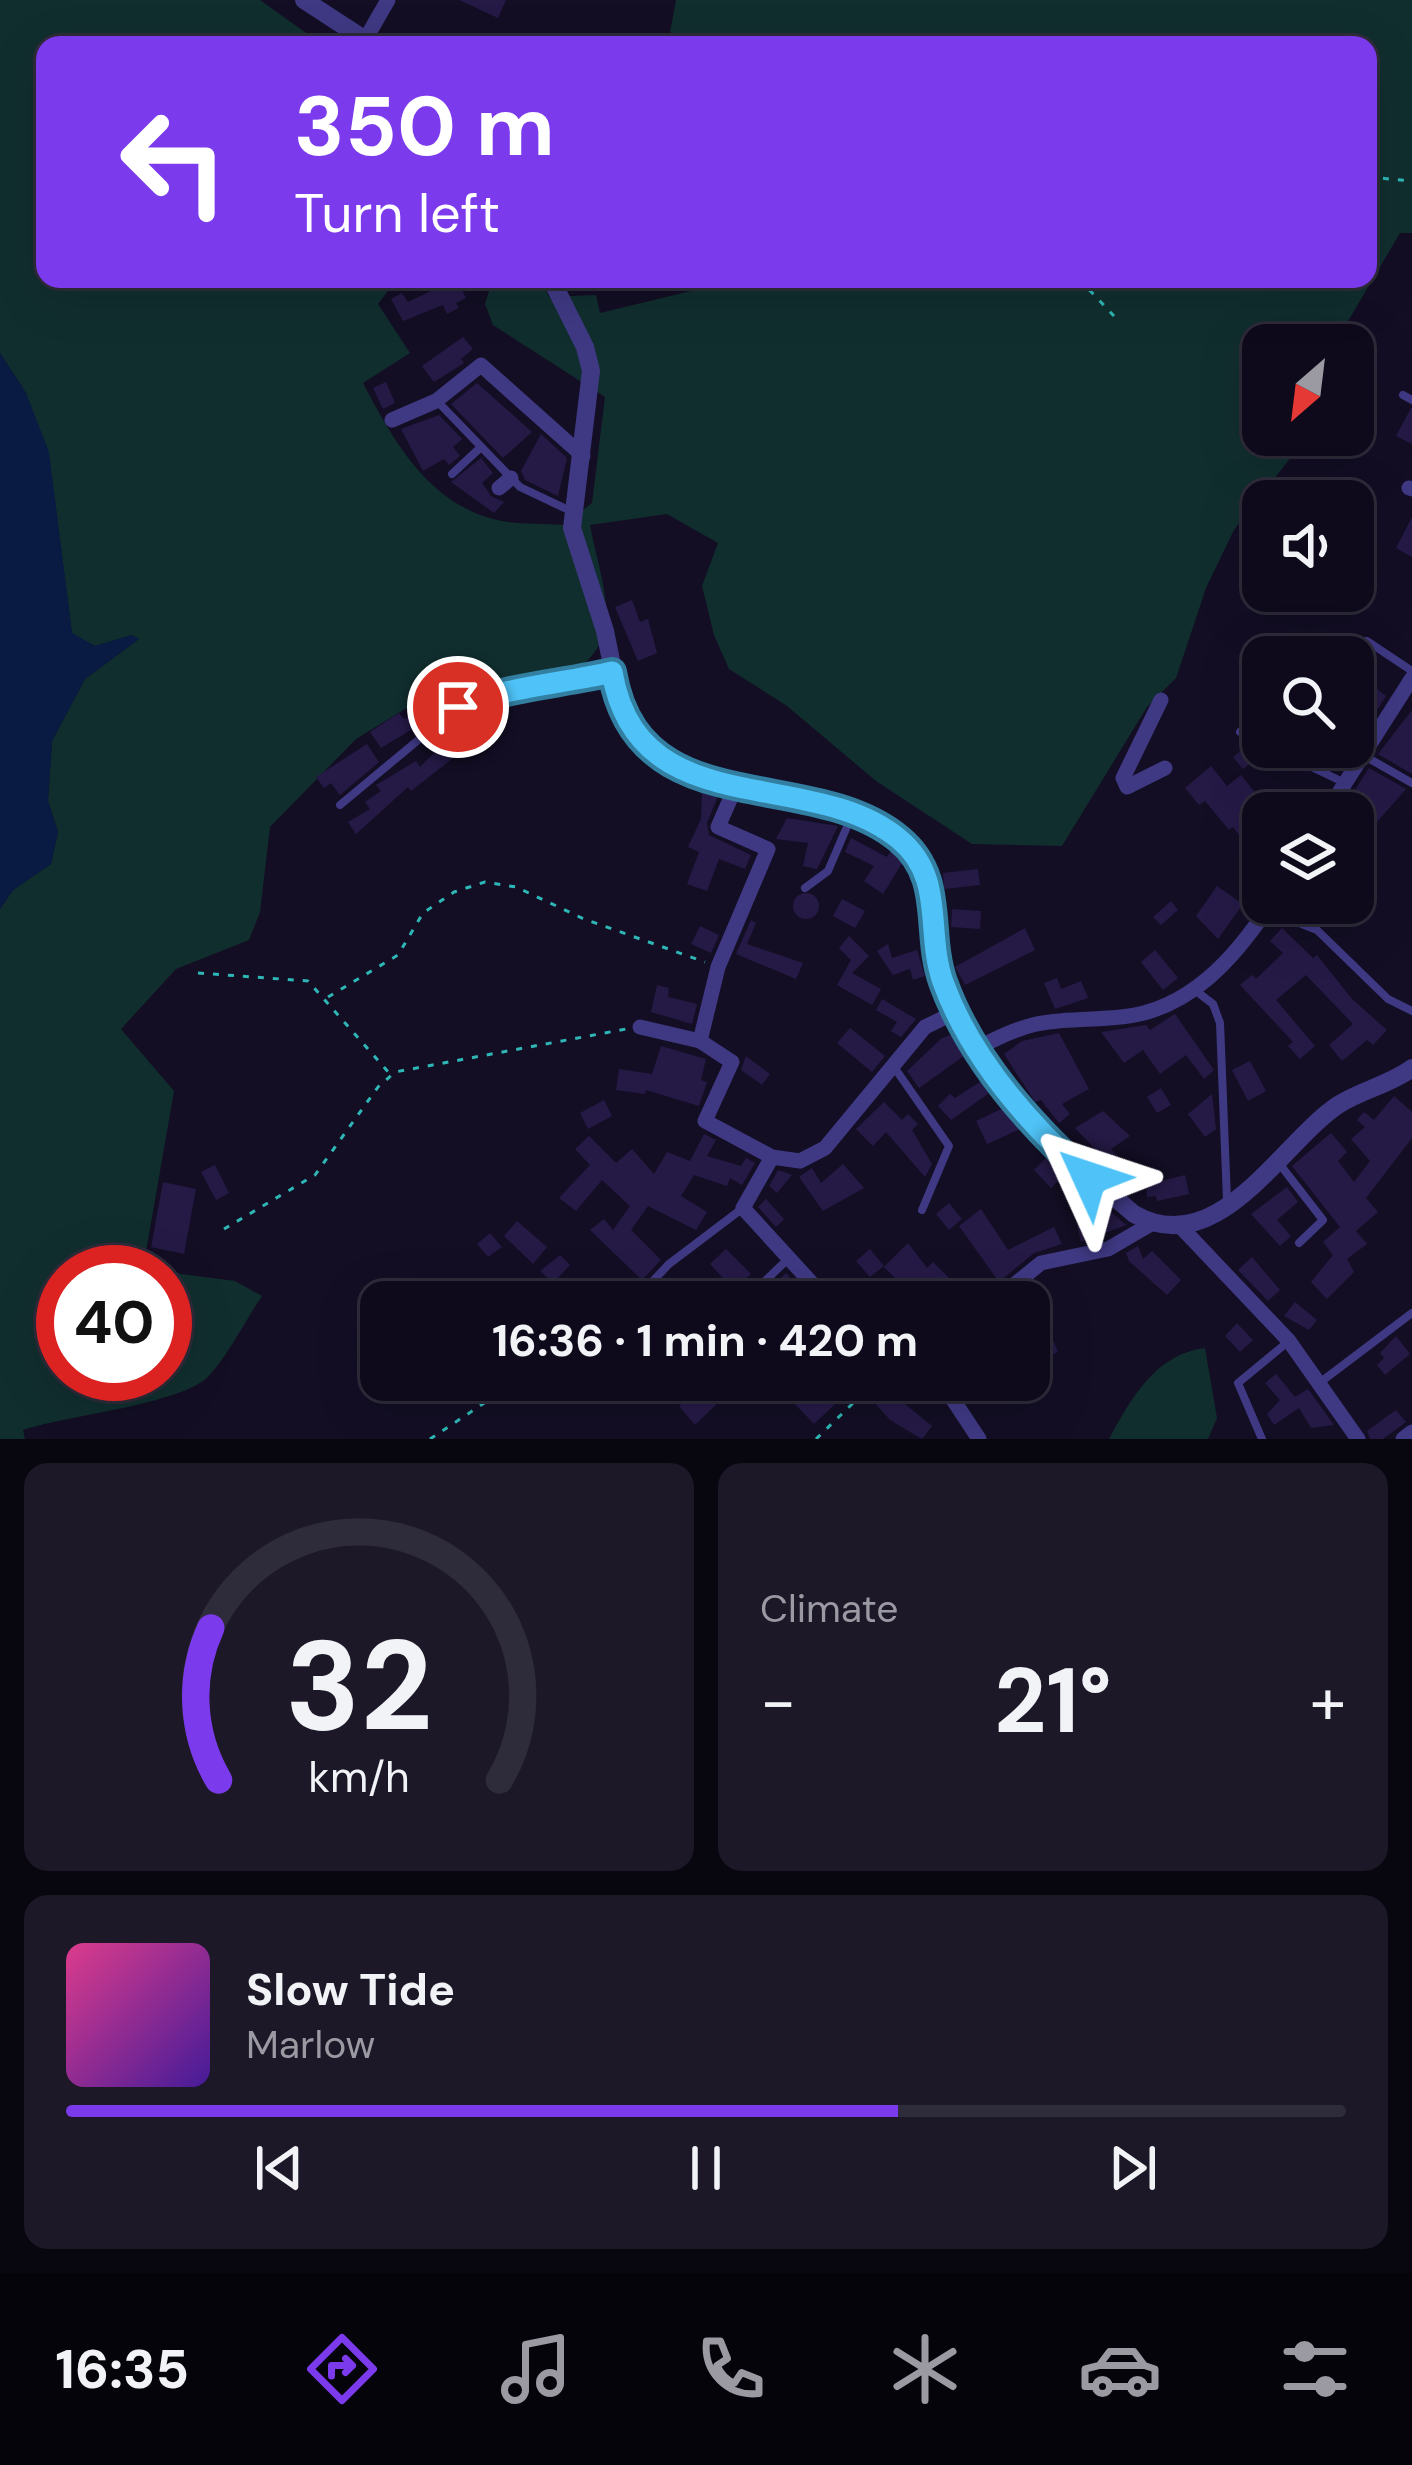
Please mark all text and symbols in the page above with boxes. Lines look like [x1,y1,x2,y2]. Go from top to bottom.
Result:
text: 350 m [294,72,555,181]
icon: left [96,84,252,240]
text: Turn left [294,178,500,249]
north arrow [1242,324,1374,456]
map controls [1242,324,1374,924]
button: sound [1242,480,1374,612]
button: search [1242,636,1374,768]
pin [407,656,509,758]
icon: arrive [425,674,491,740]
button: layers [1242,792,1374,924]
position arrow [1026,1115,1152,1241]
speed limit sign: 40 [36,1245,192,1401]
text: 16:36 · 1 min · 420 m [492,1311,918,1370]
text: Climate [760,1583,898,1634]
text: 32 [285,1605,433,1768]
text: 21° [994,1643,1112,1760]
text: − [760,1659,796,1744]
text: + [1310,1659,1346,1744]
text: km/h [308,1749,410,1805]
text: Slow Tide [246,1960,455,2019]
text: Marlow [246,2019,375,2070]
icon: previous [246,2135,312,2201]
icon: pause [673,2135,739,2201]
icon: next [1100,2135,1166,2201]
icon: directions [300,2327,384,2411]
icon: music [494,2327,578,2411]
icon: phone [689,2327,773,2411]
icon: climate [883,2327,967,2411]
icon: car [1078,2327,1162,2411]
icon: filters [1273,2327,1357,2411]
text: 16:35 [55,2334,189,2405]

